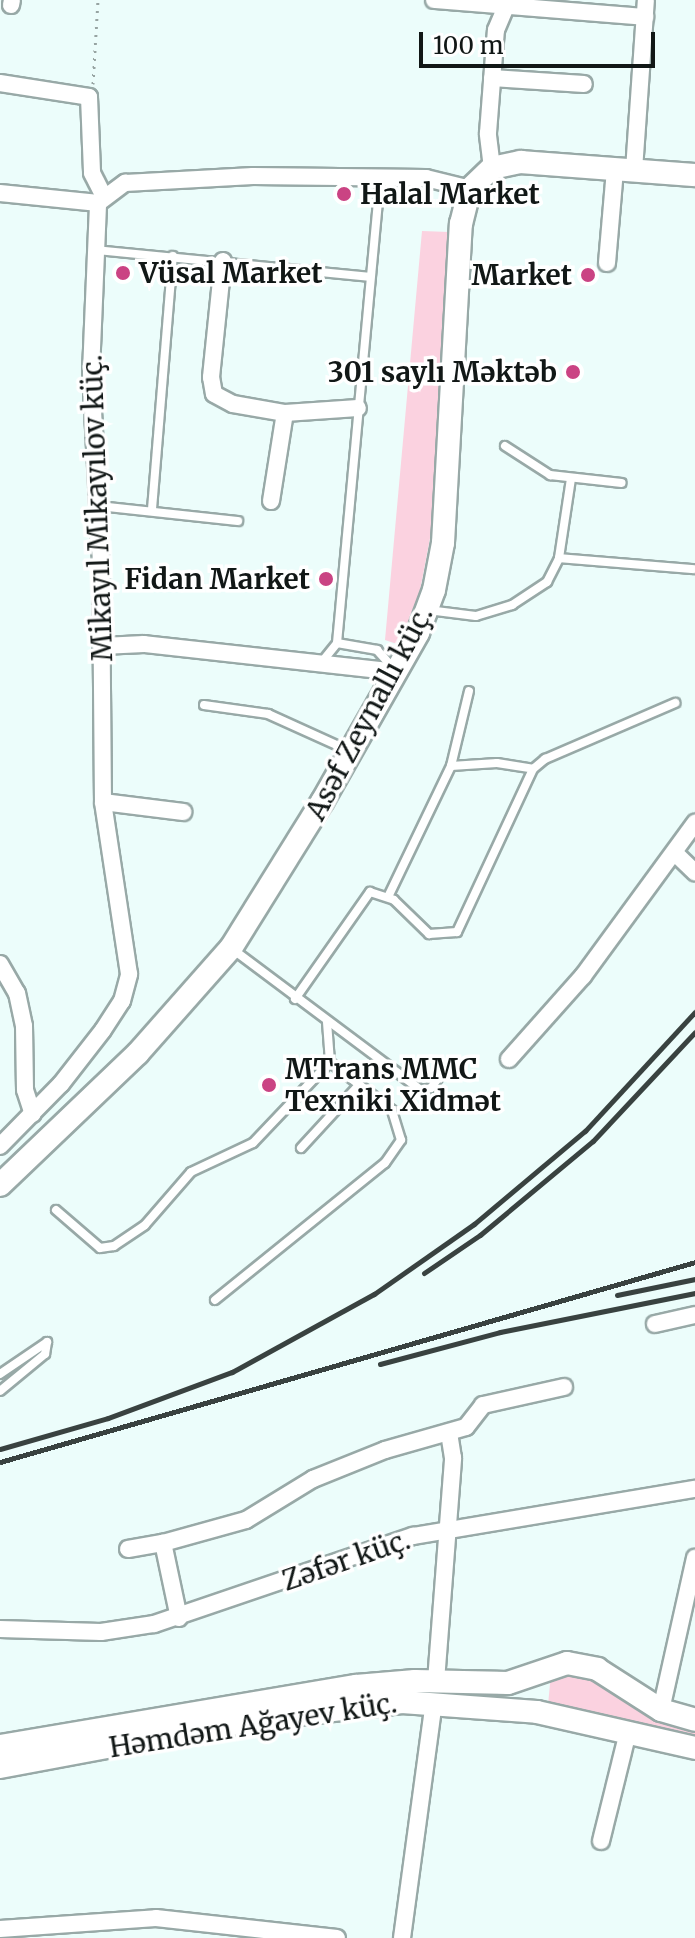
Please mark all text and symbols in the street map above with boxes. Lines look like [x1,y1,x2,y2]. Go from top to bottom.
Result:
scale bar [423,16,659,66]
text: 100 m [433,30,503,61]
place label: Halal Market [360,177,540,211]
marker: Halal Market [335,185,353,203]
place label: Vüsal Market [139,256,322,290]
place label: Market [471,258,572,292]
marker: Vüsal Market [114,264,132,282]
marker: Market [579,266,597,284]
street label: Mikayıl Mikayılov küç. [75,354,119,662]
place label: 301 saylı Məktəb [328,355,557,389]
marker: 301 saylı Məktəb [564,363,582,381]
place label: Fidan Market [124,562,310,596]
marker: Fidan Market [317,570,335,588]
street label: Asəf Zeynallı küç. [298,600,440,826]
place label: MTrans MMC Texniki Xidmət [285,1052,501,1118]
marker: MTrans MMC Texniki Xidmət [260,1076,278,1094]
street label: Zəfər küç. [278,1522,414,1598]
street label: Həmdəm Ağayev küç. [107,1686,399,1764]

